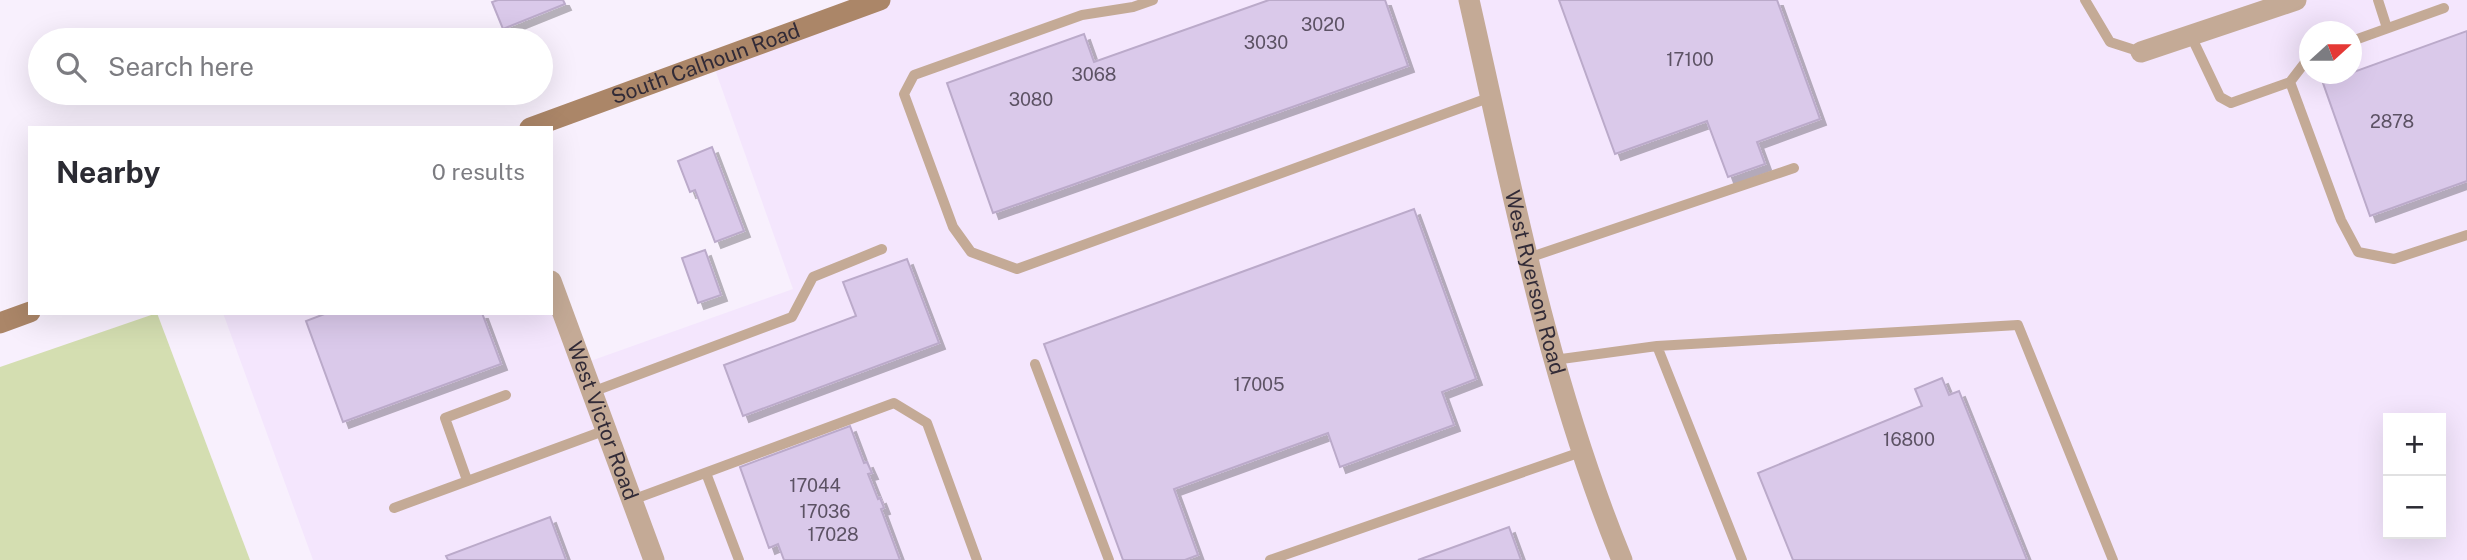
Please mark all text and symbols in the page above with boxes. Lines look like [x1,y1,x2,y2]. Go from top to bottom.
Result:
house number: 3020 [1301,14,1345,35]
street label: South Calhoun Road [608,17,803,109]
north arrow [2299,21,2362,84]
search box [28,28,553,105]
house number: 3030 [1244,32,1288,53]
icon: search [52,48,90,86]
house number: 17100 [1666,49,1714,70]
text: Search here [108,51,254,82]
house number: 3068 [1072,64,1116,85]
house number: 3080 [1009,89,1053,110]
house number: 2878 [2370,111,2414,132]
text: Nearby [56,154,160,190]
text: 0 results [432,158,525,185]
street label: West Ryerson Road [1500,188,1571,377]
street label: West Victor Road [562,338,644,503]
house number: 17005 [1233,374,1285,395]
map controls [2383,413,2446,539]
button: + [2383,413,2446,476]
house number: 16800 [1883,429,1935,450]
house number: 17044 [789,475,841,496]
button: − [2383,476,2446,539]
house number: 17036 [799,501,851,522]
house number: 17028 [807,524,859,545]

